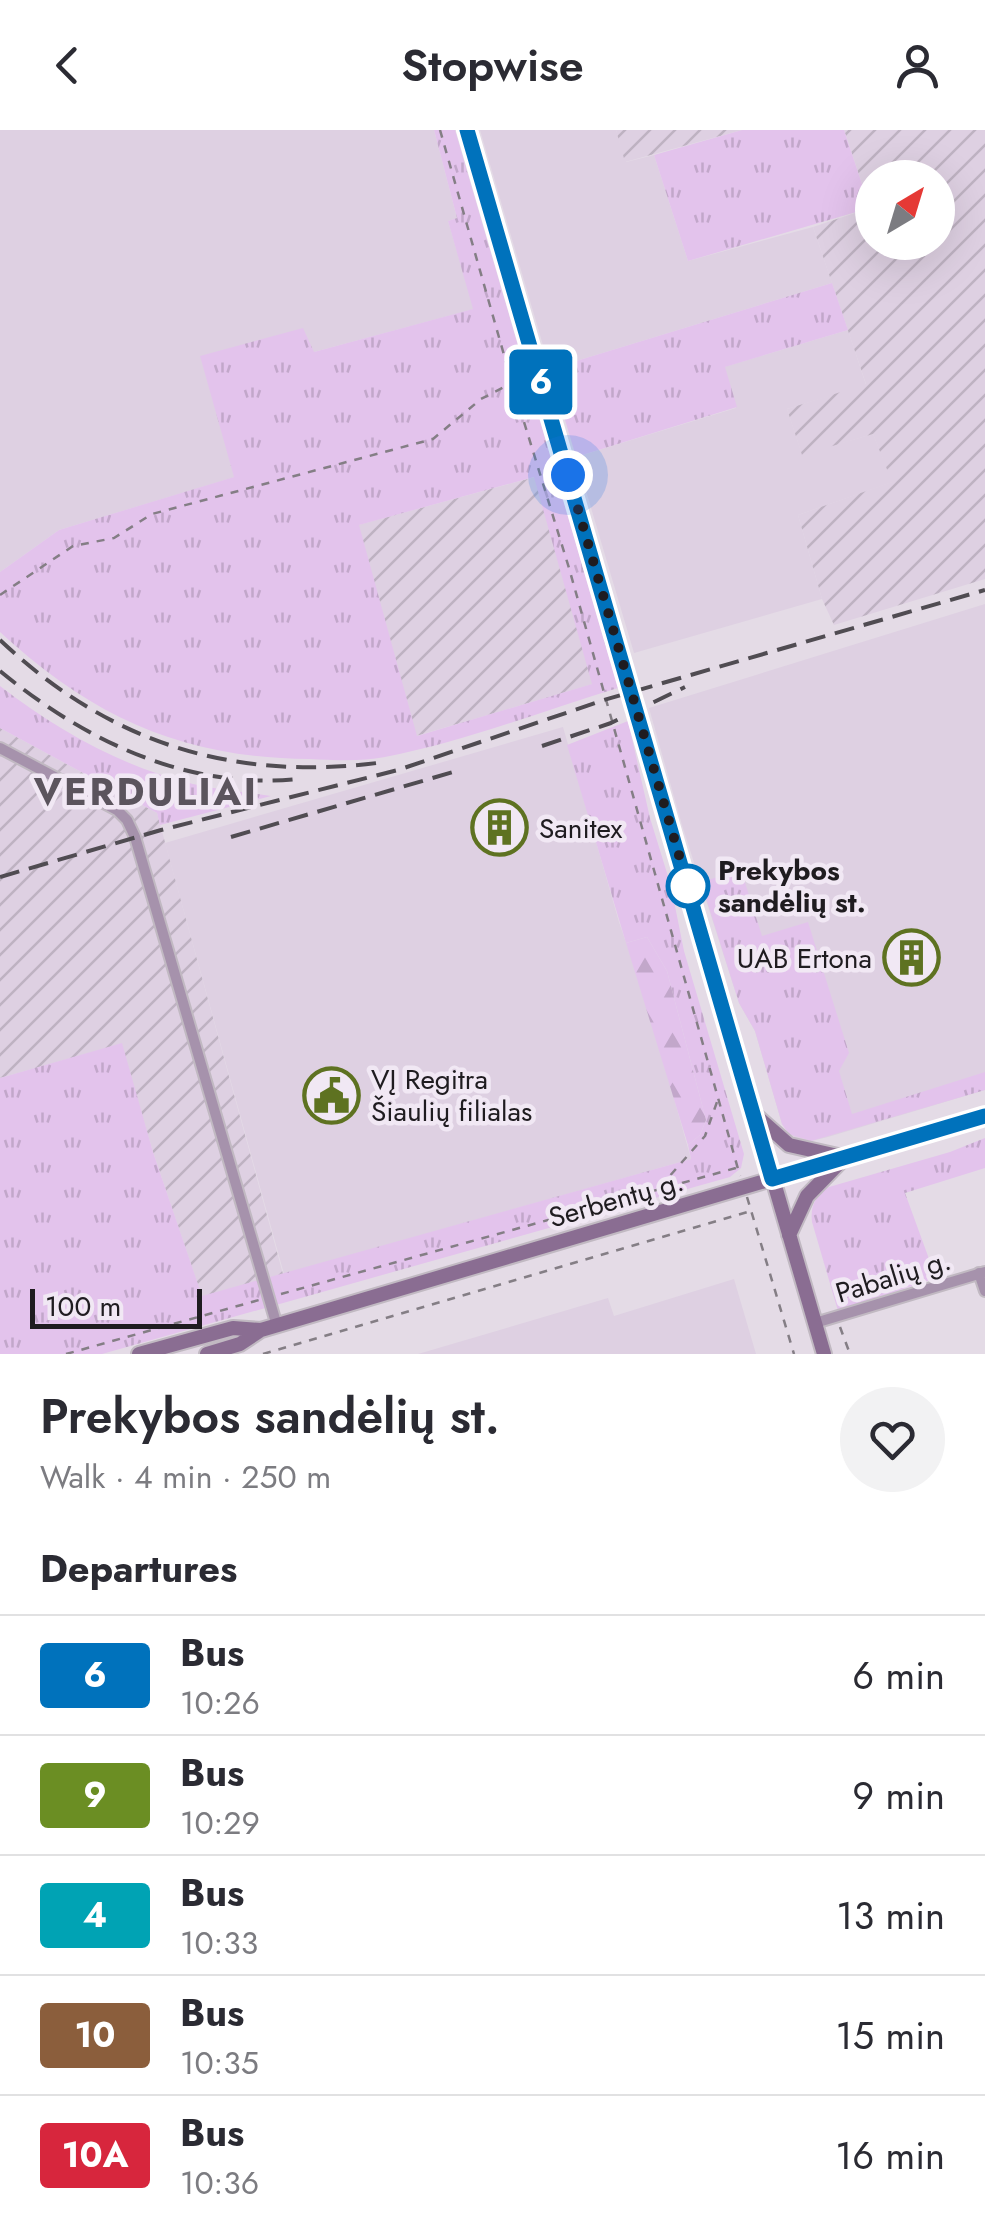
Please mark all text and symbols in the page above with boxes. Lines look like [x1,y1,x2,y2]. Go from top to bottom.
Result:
text: Stopwise [401,33,584,98]
icon: back [40,38,95,93]
icon: person [890,38,945,93]
north arrow [855,160,955,260]
map controls [855,160,955,260]
line badge: 6 [508,350,574,414]
text: 6 [529,357,553,407]
your location [543,450,593,500]
district label: VERDULIAI [33,764,258,819]
building icon: Sanitex [470,798,530,858]
place label: Sanitex [539,808,623,849]
place label: Prekybos sandėlių st. [718,850,866,923]
marker: Prekybos sandėlių st. [667,865,709,907]
building icon: UAB Ertona [881,928,941,988]
place label: UAB Ertona [737,938,872,979]
place label: VĮ Regitra Šiaulių filialas [371,1059,532,1132]
public building icon: VĮ Regitra Šiaulių filialas [302,1065,362,1125]
street label: Serbentų g. [544,1161,688,1238]
street label: Pabalių g. [830,1240,956,1313]
scale bar [30,1284,202,1328]
text: 100 m [45,1286,121,1327]
text: Prekybos sandėlių st. [40,1382,500,1451]
button: heart [840,1387,945,1492]
text: Walk · 4 min · 250 m [40,1454,331,1500]
text: Departures [40,1541,237,1596]
text: Bus [180,1625,244,1680]
text: 6 min [852,1648,945,1703]
text: 6 [83,1650,107,1700]
text: 10:26 [180,1680,260,1726]
text: Bus [180,1745,244,1800]
text: 9 min [852,1768,945,1823]
text: 9 [83,1770,107,1820]
text: 10:29 [180,1800,260,1846]
text: Bus [180,1865,244,1920]
text: 13 min [836,1888,945,1943]
text: 4 [83,1890,107,1940]
text: 10:33 [180,1920,258,1966]
text: Bus [180,1985,244,2040]
text: 15 min [836,2008,945,2063]
text: 10 [75,2010,116,2060]
text: 10:35 [180,2040,259,2086]
text: Bus [180,2105,244,2160]
text: 16 min [835,2128,945,2183]
text: 10A [62,2130,128,2180]
text: 10:36 [180,2160,259,2206]

